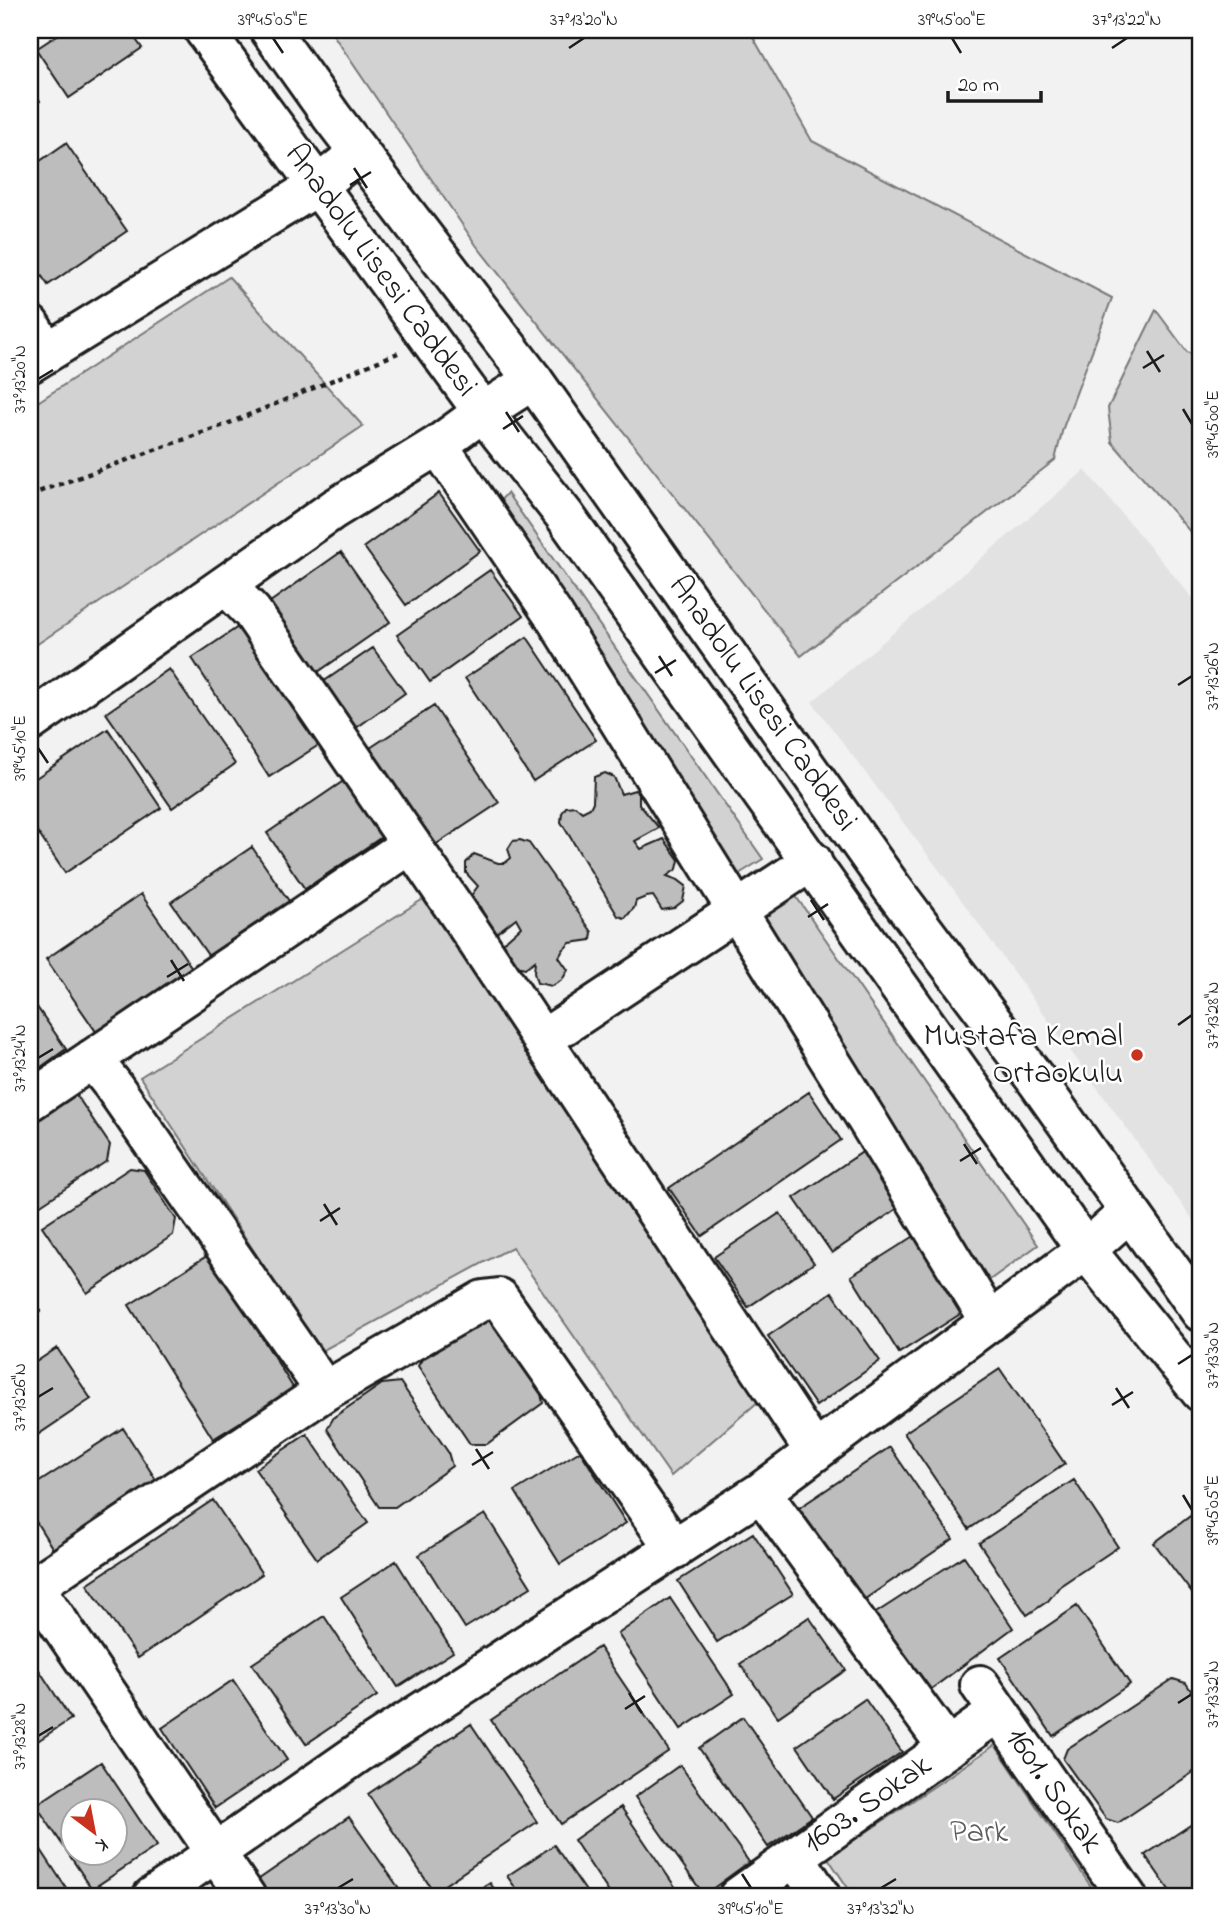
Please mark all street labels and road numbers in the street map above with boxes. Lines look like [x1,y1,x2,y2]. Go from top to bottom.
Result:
street label: Anadolu Lisesi Caddesi [272,134,488,408]
street label: Anadolu Lisesi Caddesi [656,566,868,842]
street label: 1601. Sokak [992,1718,1114,1864]
street label: 1603. Sokak [794,1743,943,1867]

